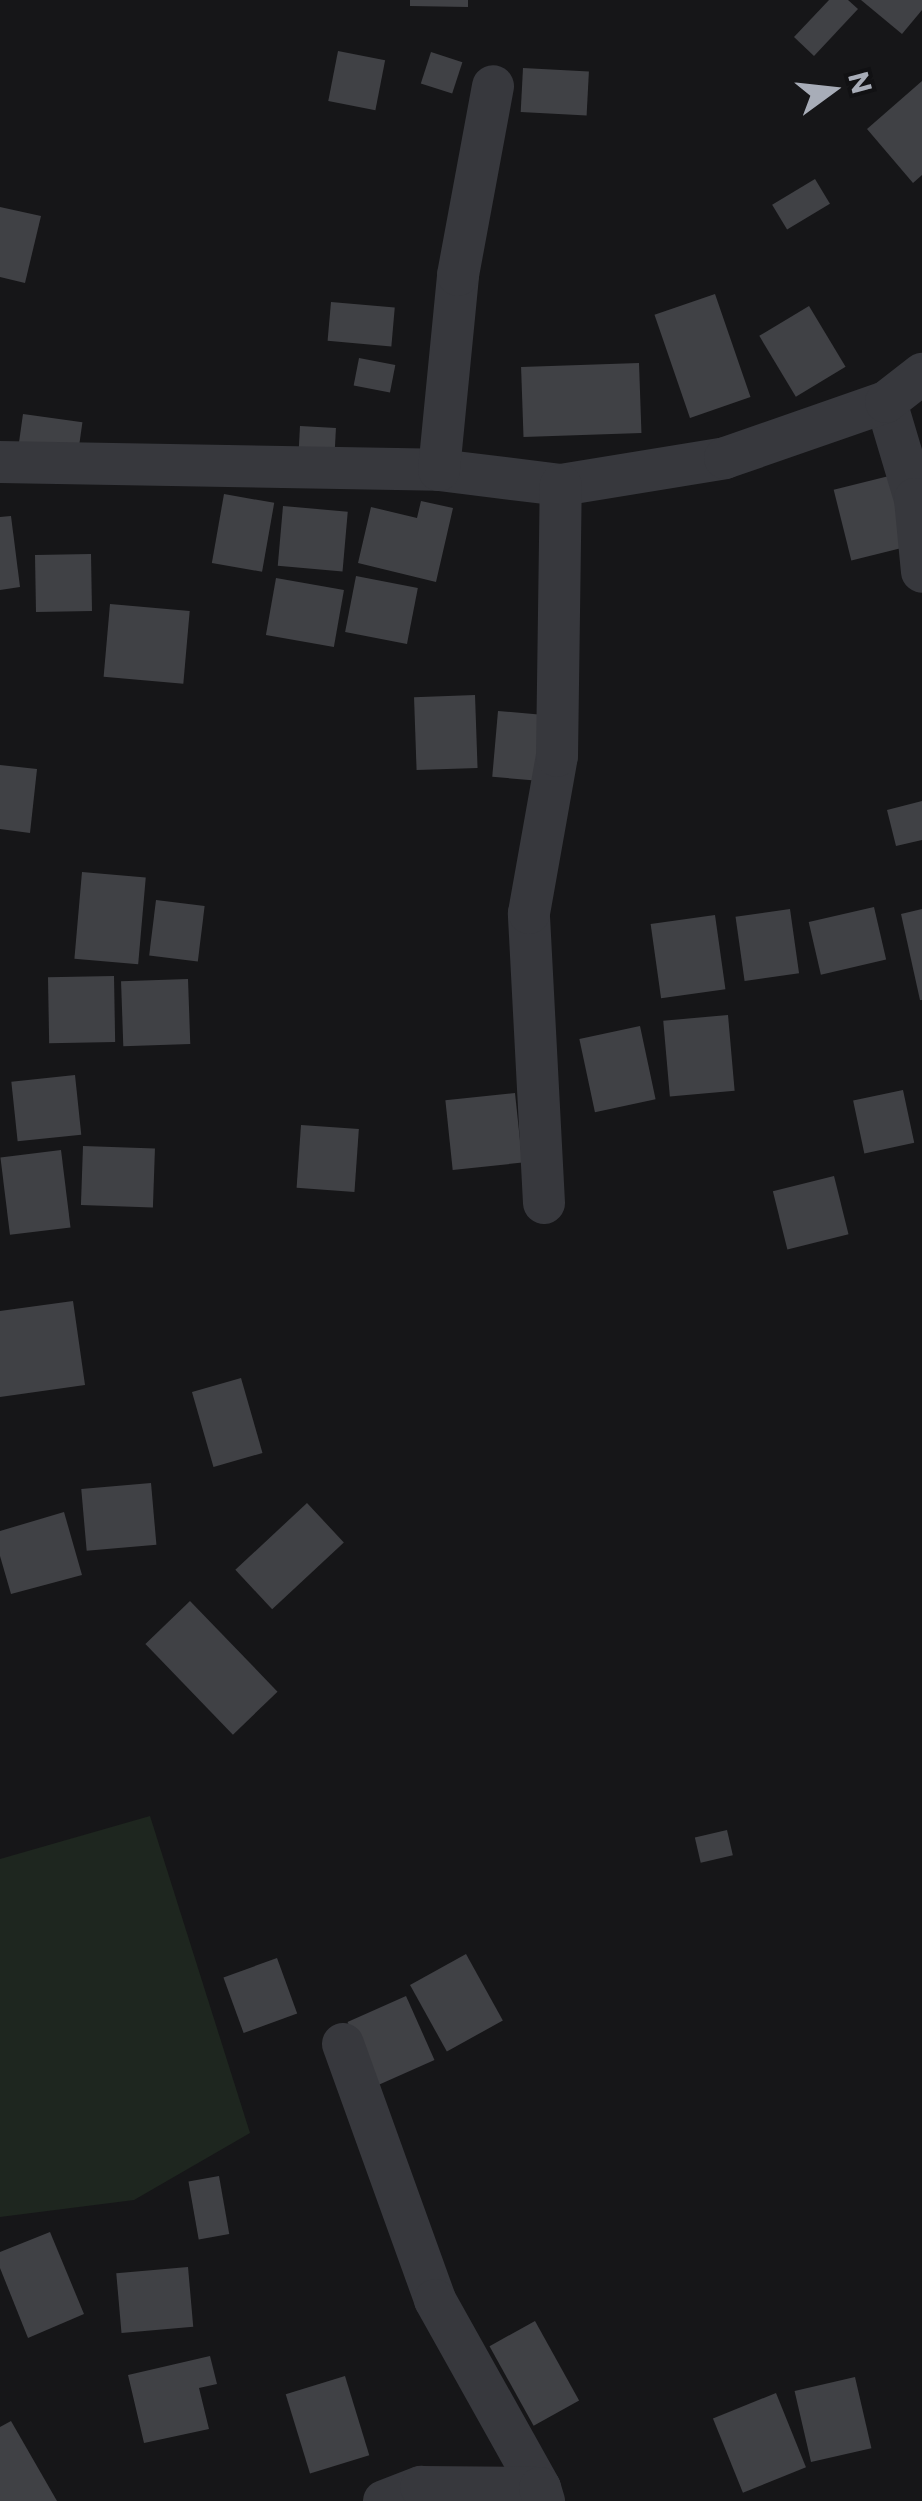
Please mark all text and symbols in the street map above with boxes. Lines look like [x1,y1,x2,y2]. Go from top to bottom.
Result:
north arrow [782,40,882,140]
text: N [842,68,880,97]

